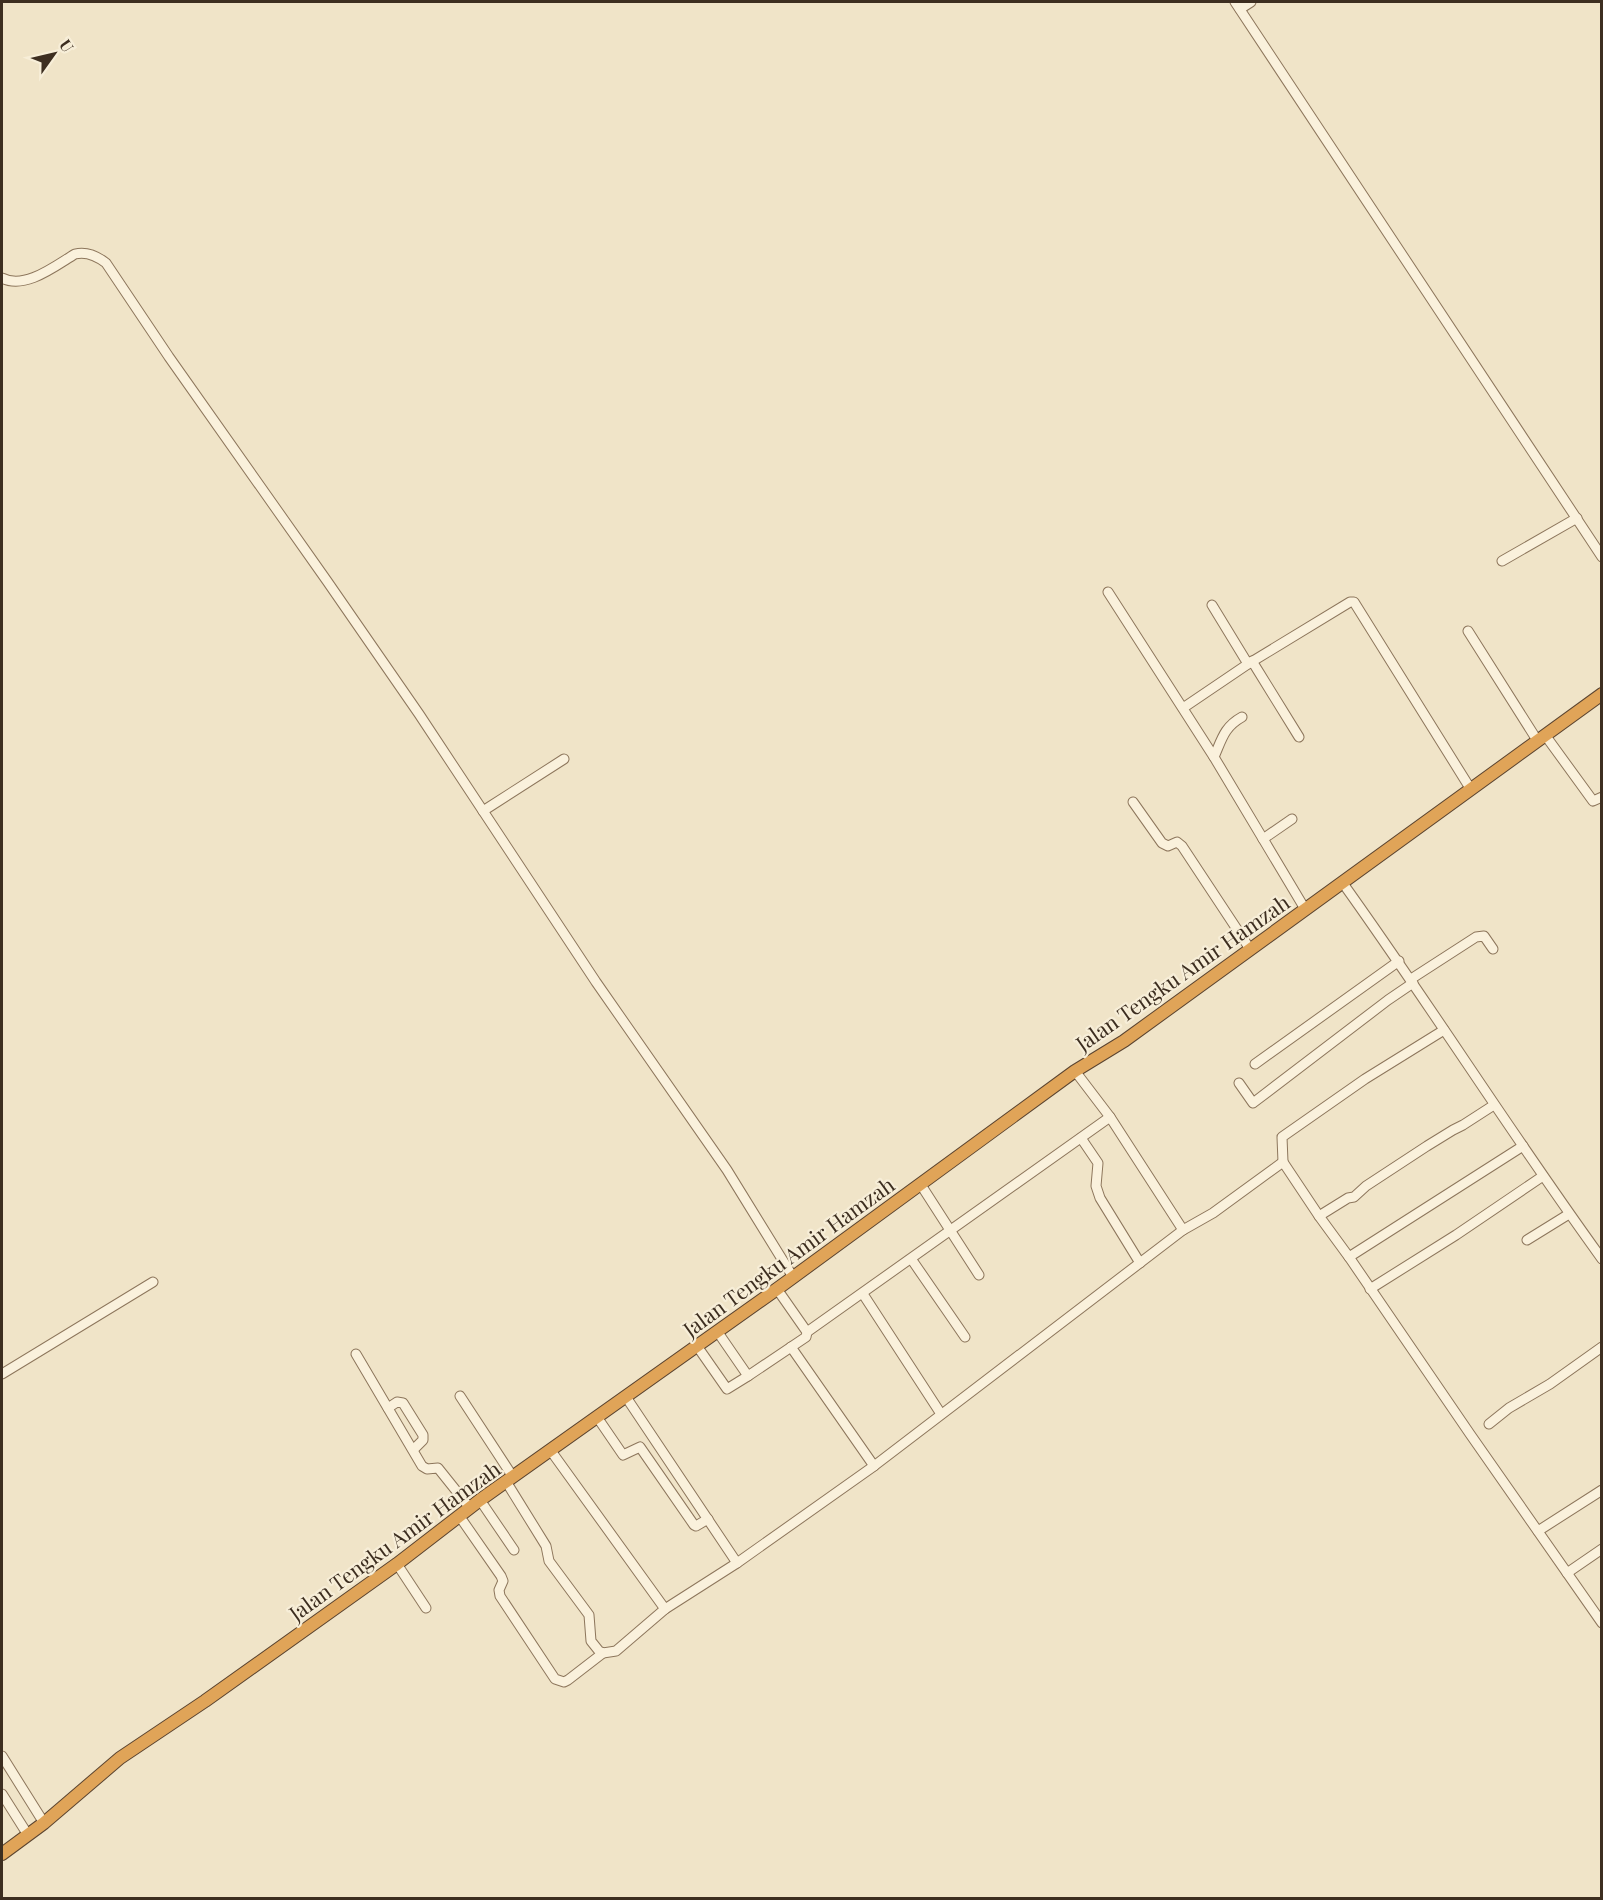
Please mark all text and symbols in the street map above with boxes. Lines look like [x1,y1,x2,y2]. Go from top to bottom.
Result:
north arrow [24,24,84,84]
text: U [55,35,79,56]
street label: Jalan Tengku Amir Hamzah [1069,887,1295,1057]
street label: Jalan Tengku Amir Hamzah [676,1169,900,1343]
street label: Jalan Tengku Amir Hamzah [282,1453,506,1627]

